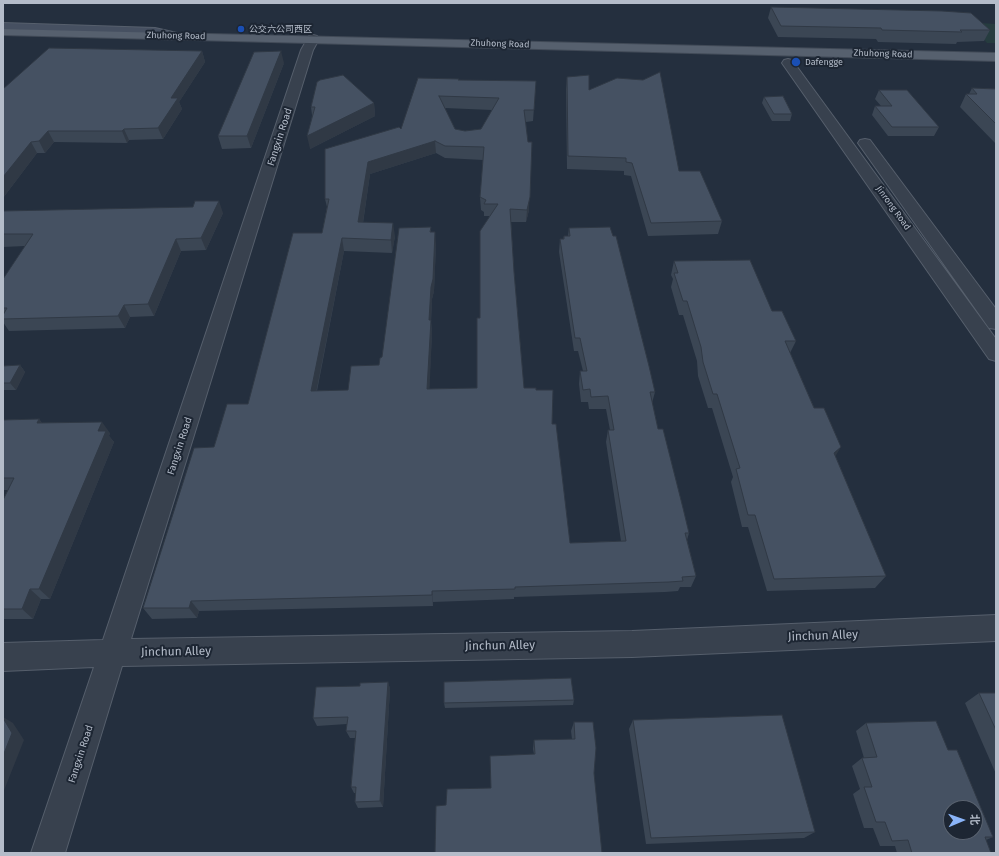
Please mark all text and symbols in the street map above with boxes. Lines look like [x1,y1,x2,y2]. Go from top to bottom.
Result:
marker: 公交六公司西区 [236,24,246,34]
place label: 公交六公司西区 [249,24,312,34]
street label: Zhuhong Road [146,30,206,42]
street label: Zhuhong Road [470,38,530,50]
street label: Zhuhong Road [853,48,913,60]
marker: Dafengge [790,56,802,68]
place label: Dafengge [805,57,843,67]
street label: Fangxin Road [265,107,295,167]
street label: Jinrong Road [873,184,913,232]
street label: Fangxin Road [165,416,195,476]
street label: Jinchun Alley [788,628,858,644]
street label: Jinchun Alley [465,638,535,654]
street label: Jinchun Alley [141,644,211,660]
street label: Fangxin Road [66,724,96,784]
north arrow [943,800,983,840]
text: 北 [968,814,981,825]

